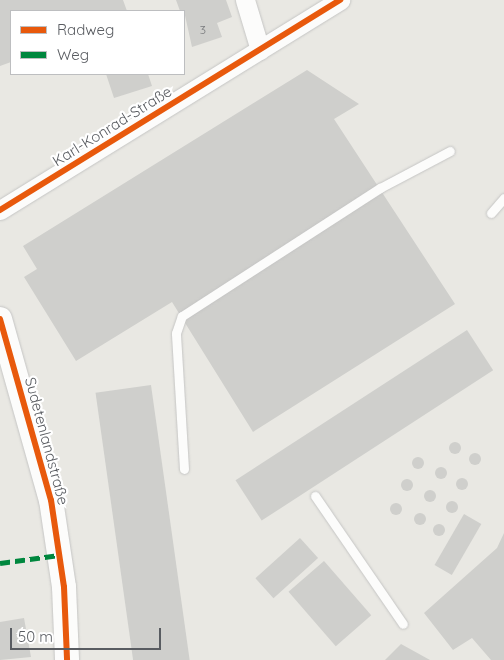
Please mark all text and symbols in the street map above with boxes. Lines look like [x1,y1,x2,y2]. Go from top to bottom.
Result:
legend [10,10,185,75]
text: Radweg [57,20,114,39]
house number: 3 [200,23,206,37]
text: Weg [57,45,89,64]
street label: Karl-Konrad-Straße [49,82,175,170]
street label: Sudetenlandstraße [21,375,73,507]
scale bar [12,618,164,650]
text: 50 m [18,627,53,646]

